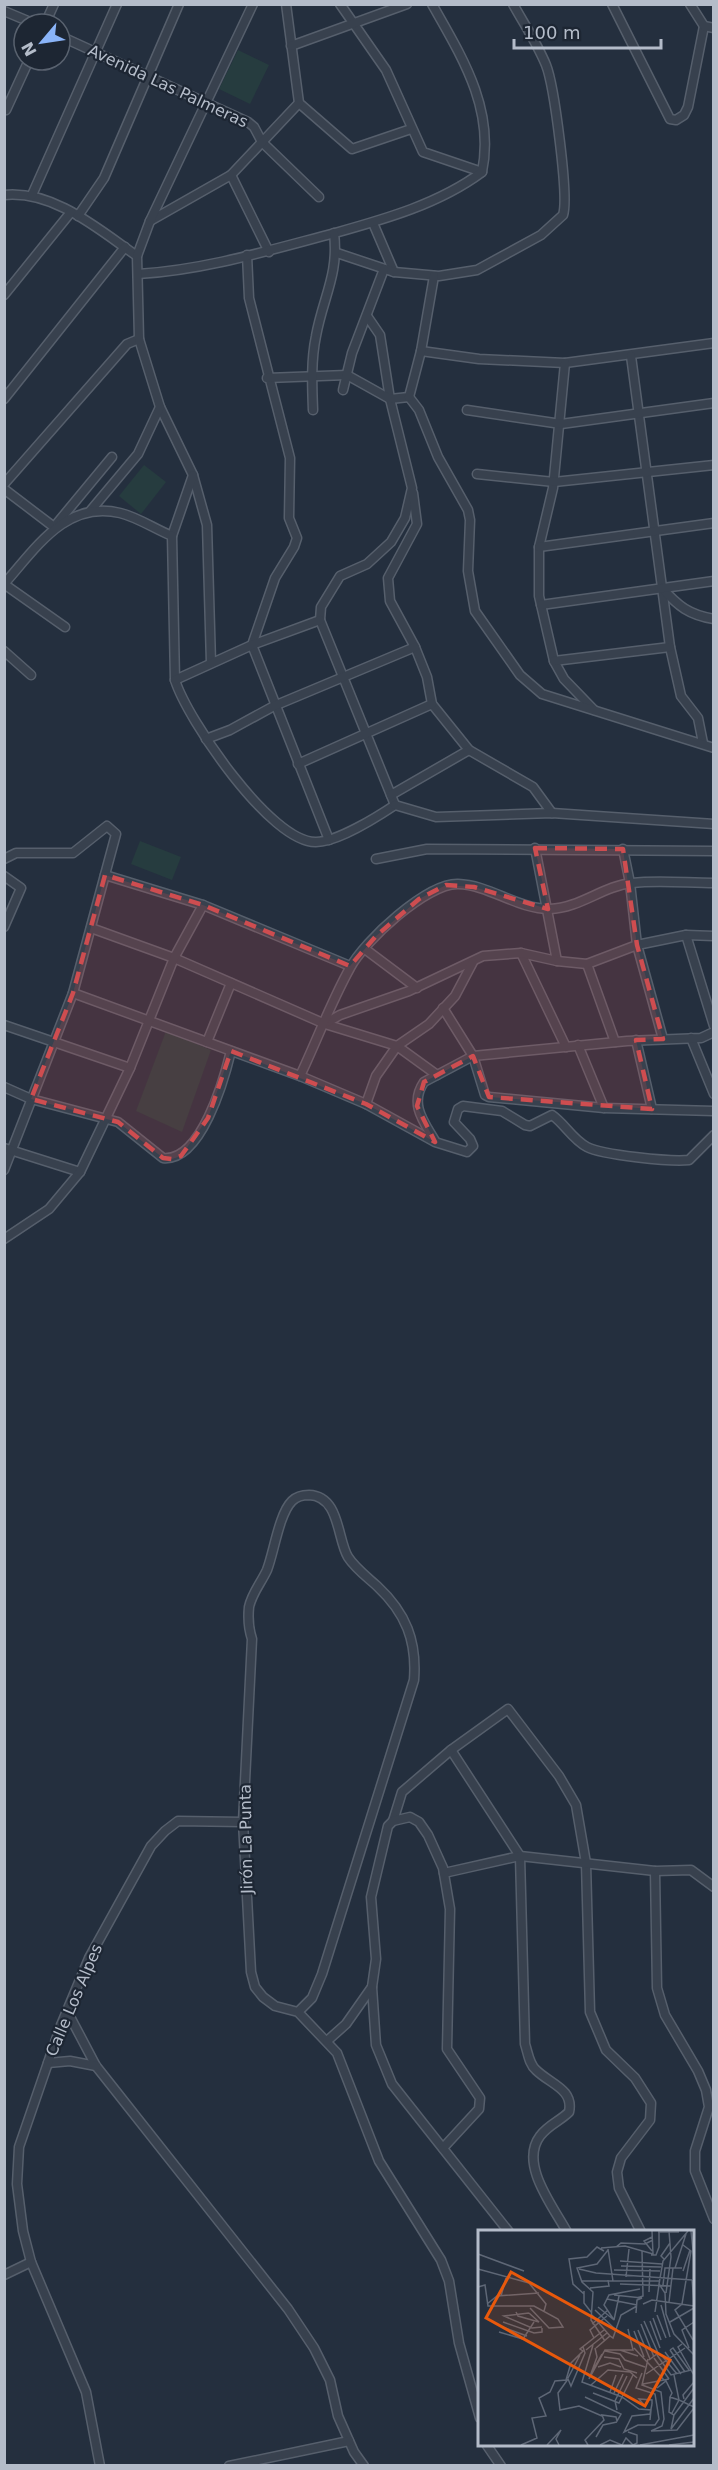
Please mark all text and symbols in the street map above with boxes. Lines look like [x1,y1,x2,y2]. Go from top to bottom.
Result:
north arrow [12,12,72,72]
scale bar [514,12,661,50]
text: 100 m [523,22,581,43]
text: N [18,39,41,59]
street label: Avenida Las Palmeras [85,41,251,131]
street label: Jirón La Punta [236,1784,256,1895]
street label: Calle Los Alpes [42,1941,106,2059]
inset map [478,2230,694,2446]

